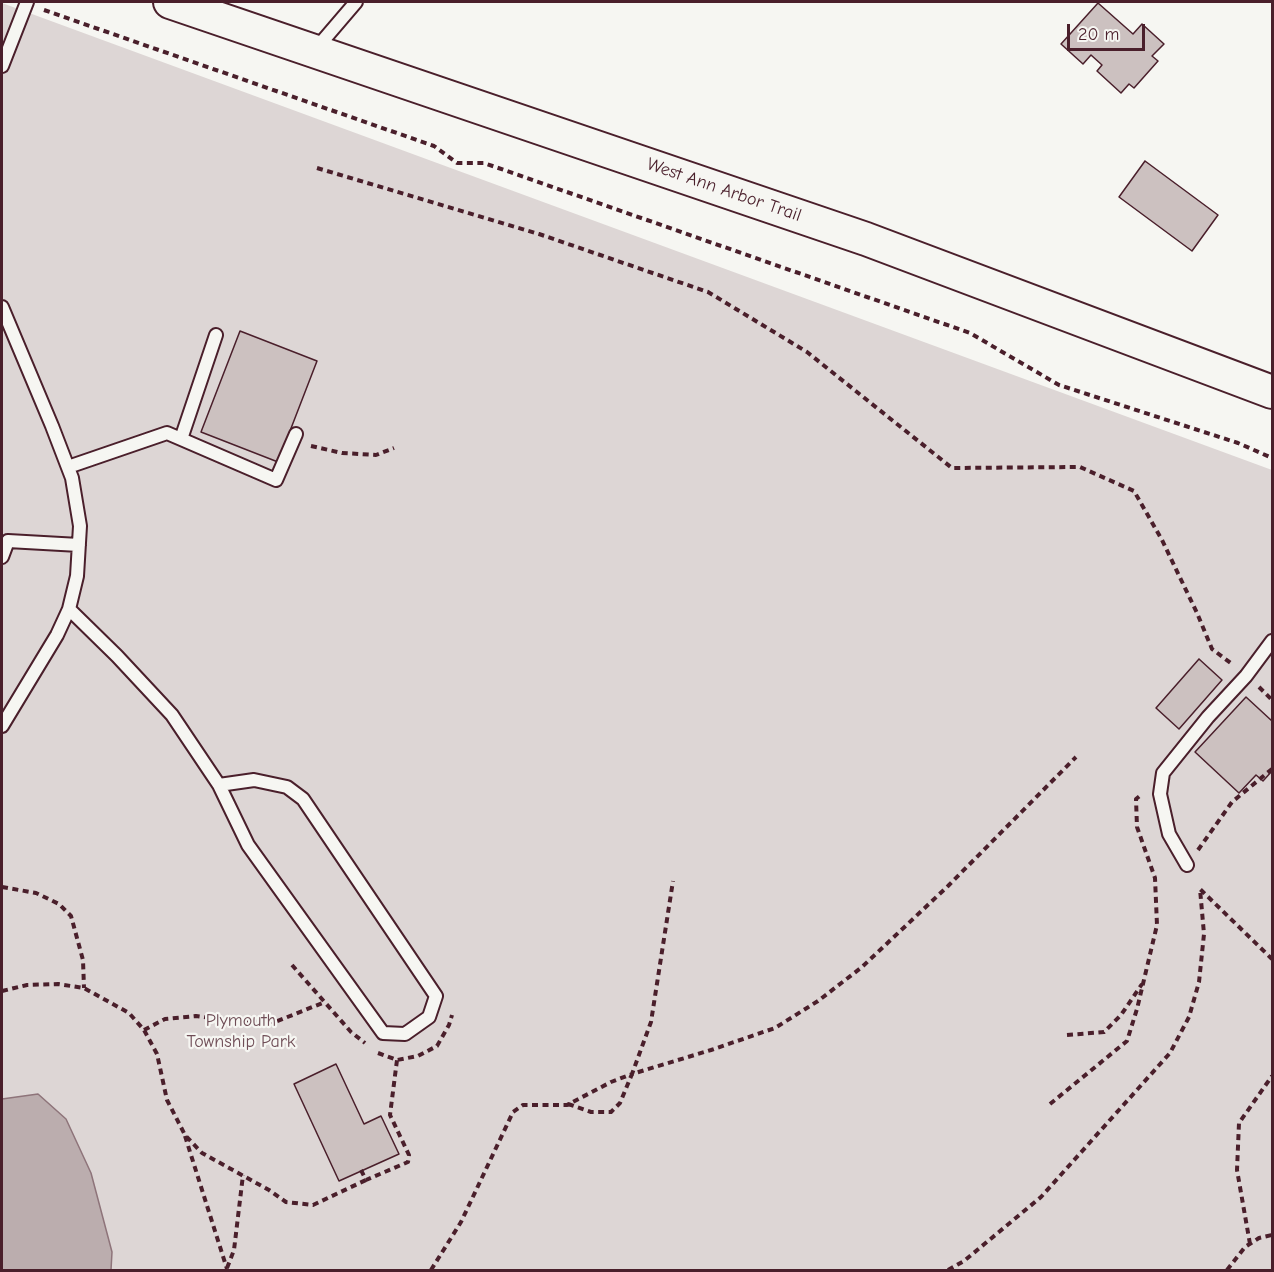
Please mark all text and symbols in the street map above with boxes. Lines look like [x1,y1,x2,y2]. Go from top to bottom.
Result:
scale bar [1070,12,1148,50]
text: 20 m [1078,24,1119,45]
street label: West Ann Arbor Trail [644,153,804,227]
park label: Plymouth Township Park [186,1010,296,1052]

